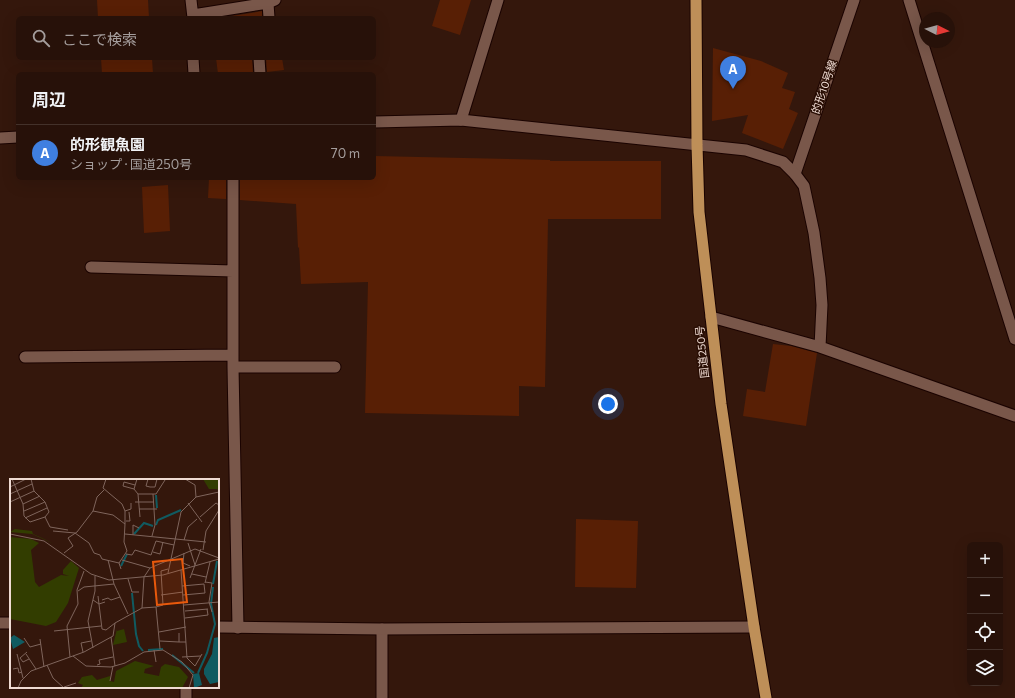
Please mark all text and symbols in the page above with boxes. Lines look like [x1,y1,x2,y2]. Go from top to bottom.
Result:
north arrow [919,12,955,48]
search box [16,16,376,60]
icon: search [30,27,52,49]
text: ここで検索 [62,30,137,48]
pin: A [720,56,746,89]
street label: 的形10号線 [808,58,839,115]
text: 周辺 [32,89,66,110]
text: 的形観魚園 [70,135,145,153]
text: A [40,145,50,161]
text: 70 m [331,145,360,161]
text: ショップ · 国道250号 [70,156,192,172]
street label: 国道250号 [692,325,711,379]
your location [598,394,618,414]
inset map [10,479,219,688]
map controls [967,542,1003,686]
button: + [967,542,1003,578]
button: − [967,578,1003,614]
button: locate [967,614,1003,650]
button: layers [967,650,1003,686]

